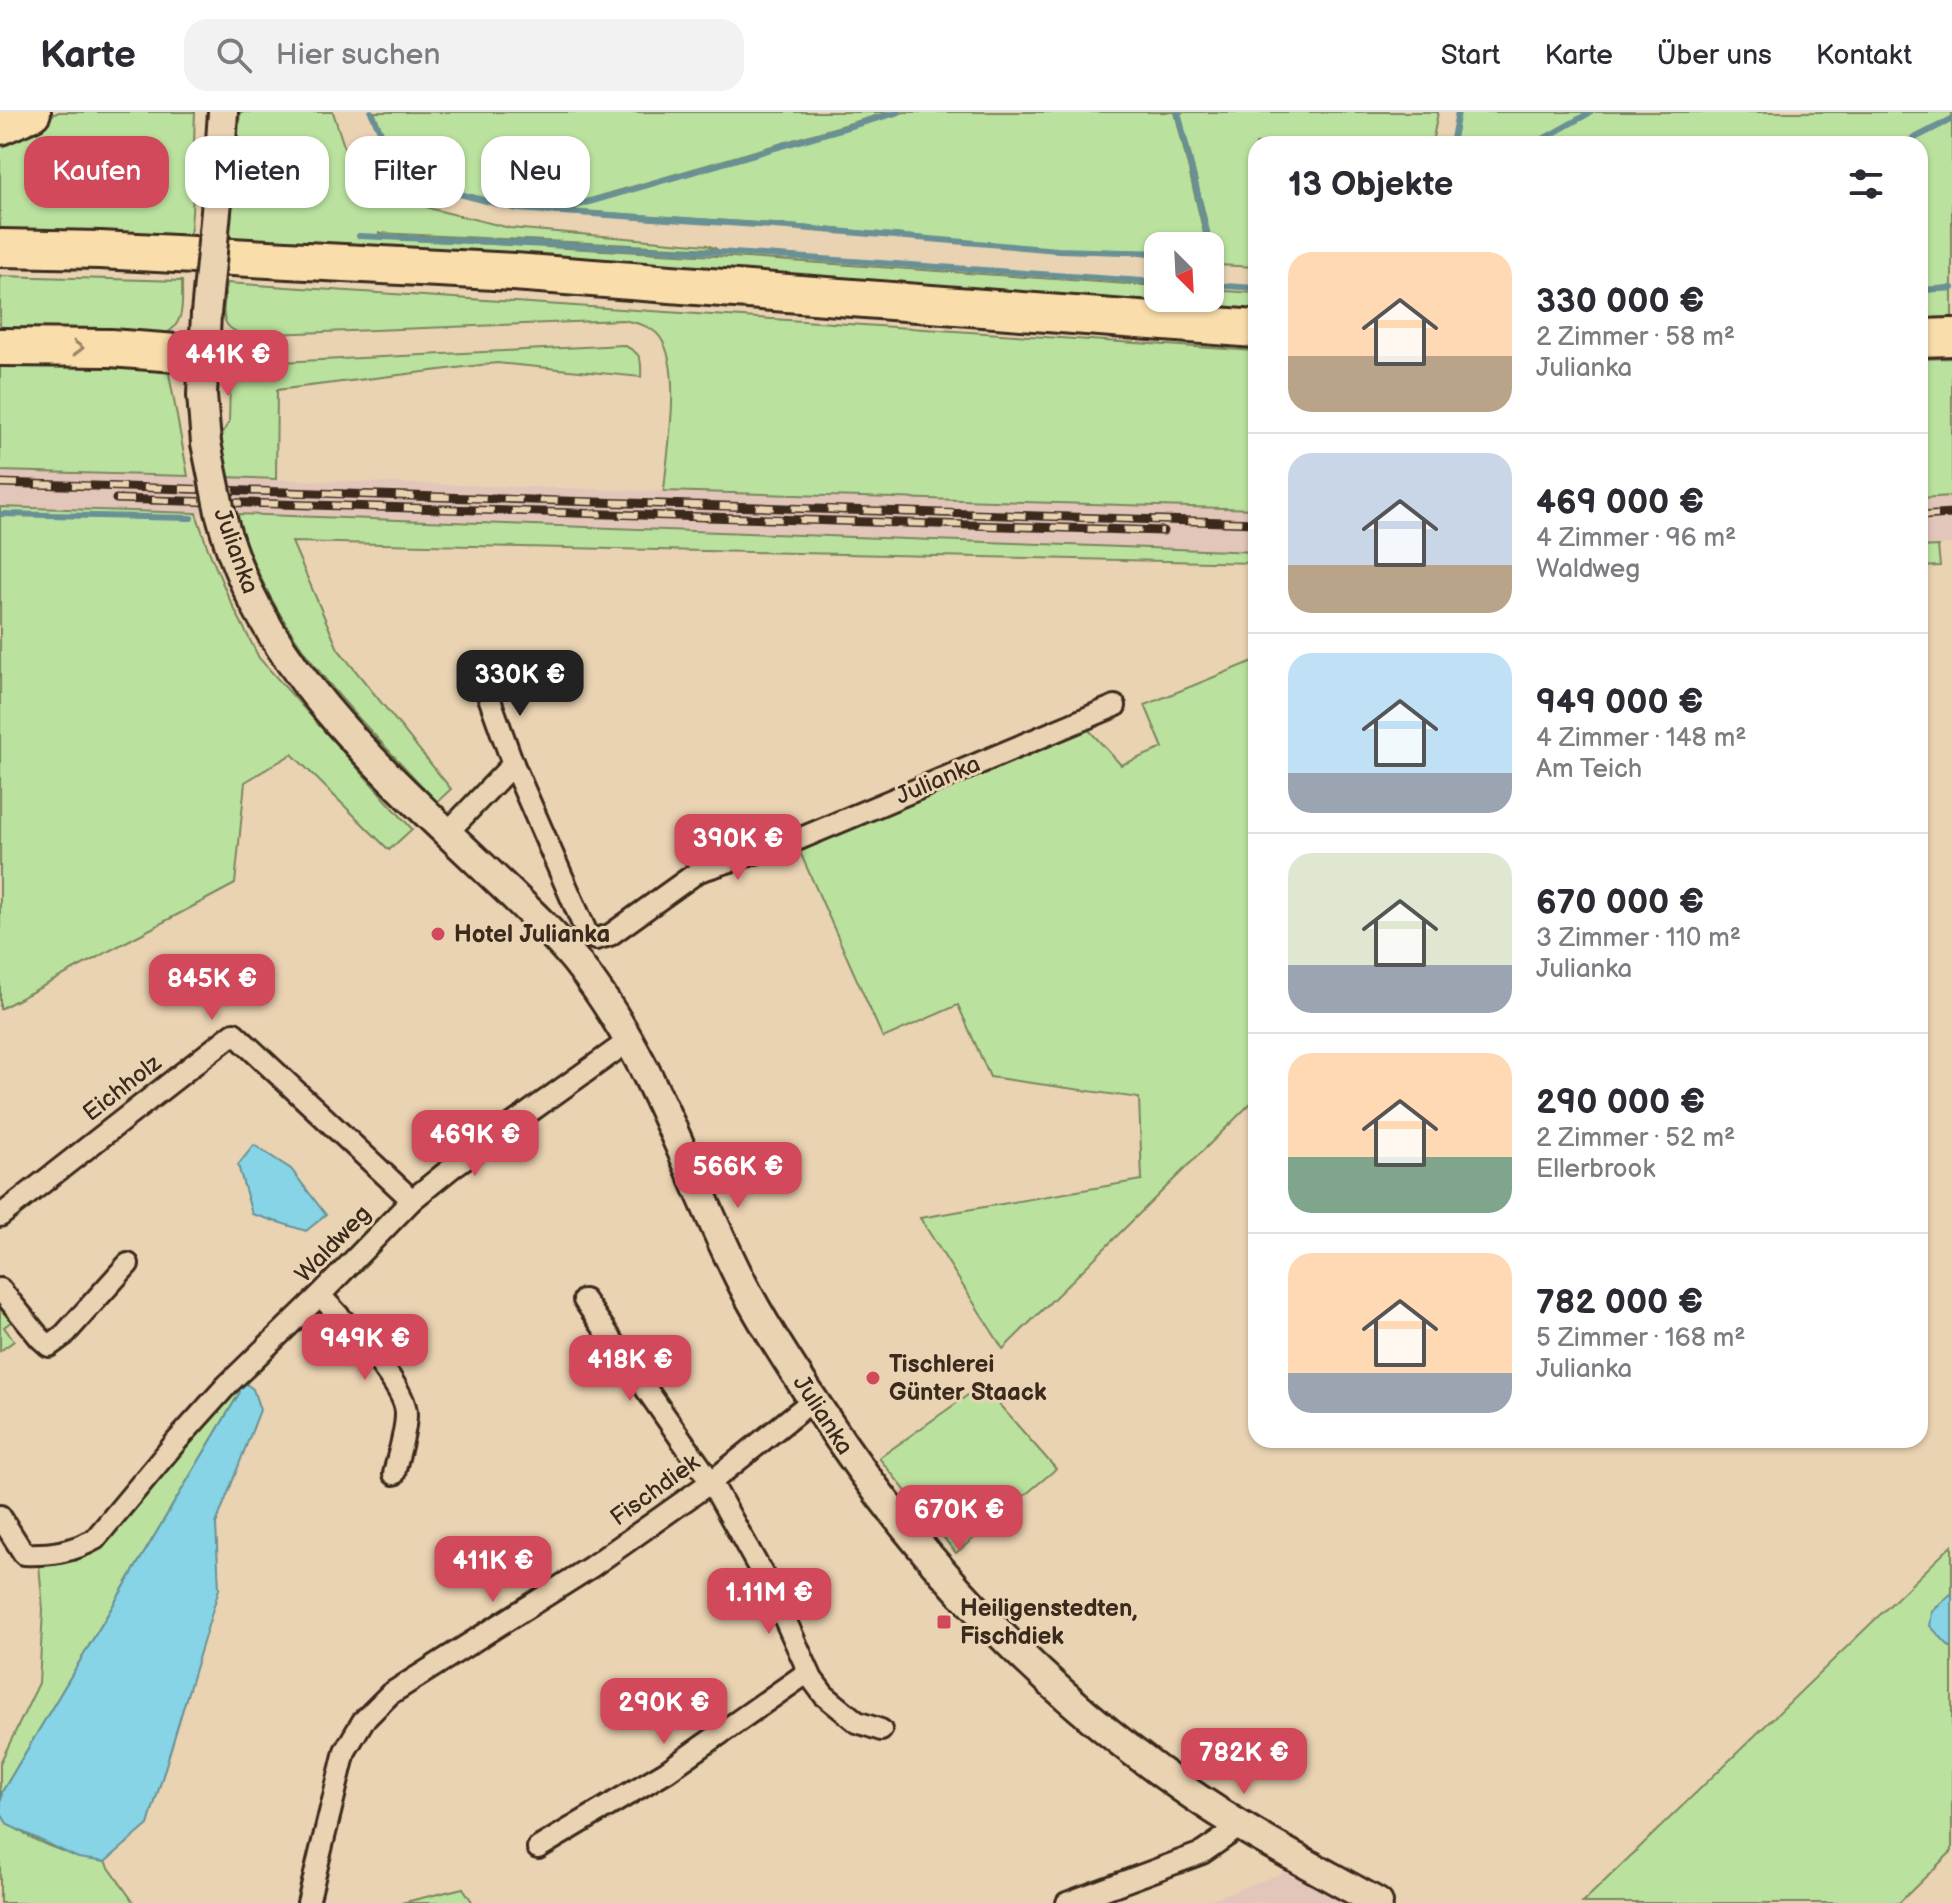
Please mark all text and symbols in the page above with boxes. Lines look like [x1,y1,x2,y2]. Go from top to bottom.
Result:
search box [184,19,744,91]
text: Karte [40,33,136,78]
icon: search [212,33,256,77]
text: Hier suchen [276,37,440,73]
text: Start [1441,39,1500,72]
text: Karte [1544,39,1613,72]
text: Über uns [1657,39,1772,72]
text: Kontakt [1816,39,1912,72]
chip: Kaufen [24,136,169,208]
chip: Mieten [185,136,329,208]
chip: Filter [345,136,465,208]
chip: Neu [481,136,590,208]
icon: filters [1844,162,1888,206]
text: 13 Objekte [1288,164,1453,205]
north arrow [1144,232,1224,312]
map controls [1144,232,1224,312]
text: 330 000 € [1536,281,1704,322]
icon: home [1352,284,1448,380]
text: 2 Zimmer · 58 m² [1536,322,1735,353]
pin: 441K € [163,330,293,398]
one-way arrow [72,339,85,357]
text: 441K € [185,340,271,371]
text: Julianka [1536,353,1632,384]
text: 469 000 € [1536,482,1704,523]
icon: home [1352,485,1448,581]
street label: Julianka [207,504,265,598]
text: 4 Zimmer · 96 m² [1536,523,1736,554]
text: Waldweg [1536,554,1640,585]
pin: 330K € [455,650,585,718]
text: 330K € [475,660,565,691]
text: 949 000 € [1536,682,1703,723]
icon: home [1352,685,1448,781]
text: 4 Zimmer · 148 m² [1536,723,1747,754]
street label: Julianka [891,749,985,811]
text: Am Teich [1536,754,1642,785]
pin: 390K € [673,814,803,882]
text: 390K € [693,824,783,855]
text: 670 000 € [1536,882,1704,923]
icon: home [1352,885,1448,981]
place label: Hotel Julianka [454,920,610,949]
text: 3 Zimmer · 110 m² [1536,923,1741,954]
marker: Hotel Julianka [429,925,447,943]
pin: 845K € [147,954,277,1022]
text: Julianka [1536,954,1632,985]
text: 845K € [167,964,257,995]
street label: Eichholz [77,1048,167,1128]
text: 290 000 € [1536,1082,1705,1123]
icon: home [1352,1085,1448,1181]
pin: 469K € [410,1110,540,1178]
text: 469K € [430,1120,520,1151]
text: 2 Zimmer · 52 m² [1536,1123,1735,1154]
pin: 566K € [673,1142,803,1210]
text: 566K € [693,1152,783,1183]
text: Ellerbrook [1536,1154,1655,1185]
street label: Waldweg [289,1199,377,1289]
text: 782 000 € [1536,1282,1703,1323]
icon: home [1352,1285,1448,1381]
pin: 949K € [300,1314,430,1382]
text: 5 Zimmer · 168 m² [1536,1323,1746,1354]
text: 949K € [320,1324,410,1355]
pin: 418K € [565,1335,695,1403]
text: 418K € [587,1345,673,1376]
place label: Tischlerei Günter Staack [889,1350,1047,1407]
text: Julianka [1536,1354,1632,1385]
marker: Tischlerei Günter Staack [864,1369,882,1387]
street label: Julianka [787,1370,859,1460]
street label: Fischdiek [605,1448,705,1532]
pin: 670K € [894,1485,1024,1553]
text: 670K € [914,1495,1004,1526]
pin: 411K € [428,1536,558,1604]
text: 411K € [453,1546,534,1577]
pin: 1.11M € [695,1568,843,1636]
text: 1.11M € [725,1578,813,1609]
place label: Heiligenstedten, Fischdiek [960,1594,1138,1651]
marker: Heiligenstedten, Fischdiek [935,1613,953,1631]
pin: 290K € [599,1678,729,1746]
text: 290K € [618,1688,710,1719]
pin: 782K € [1179,1728,1309,1796]
text: 782K € [1199,1738,1289,1769]

